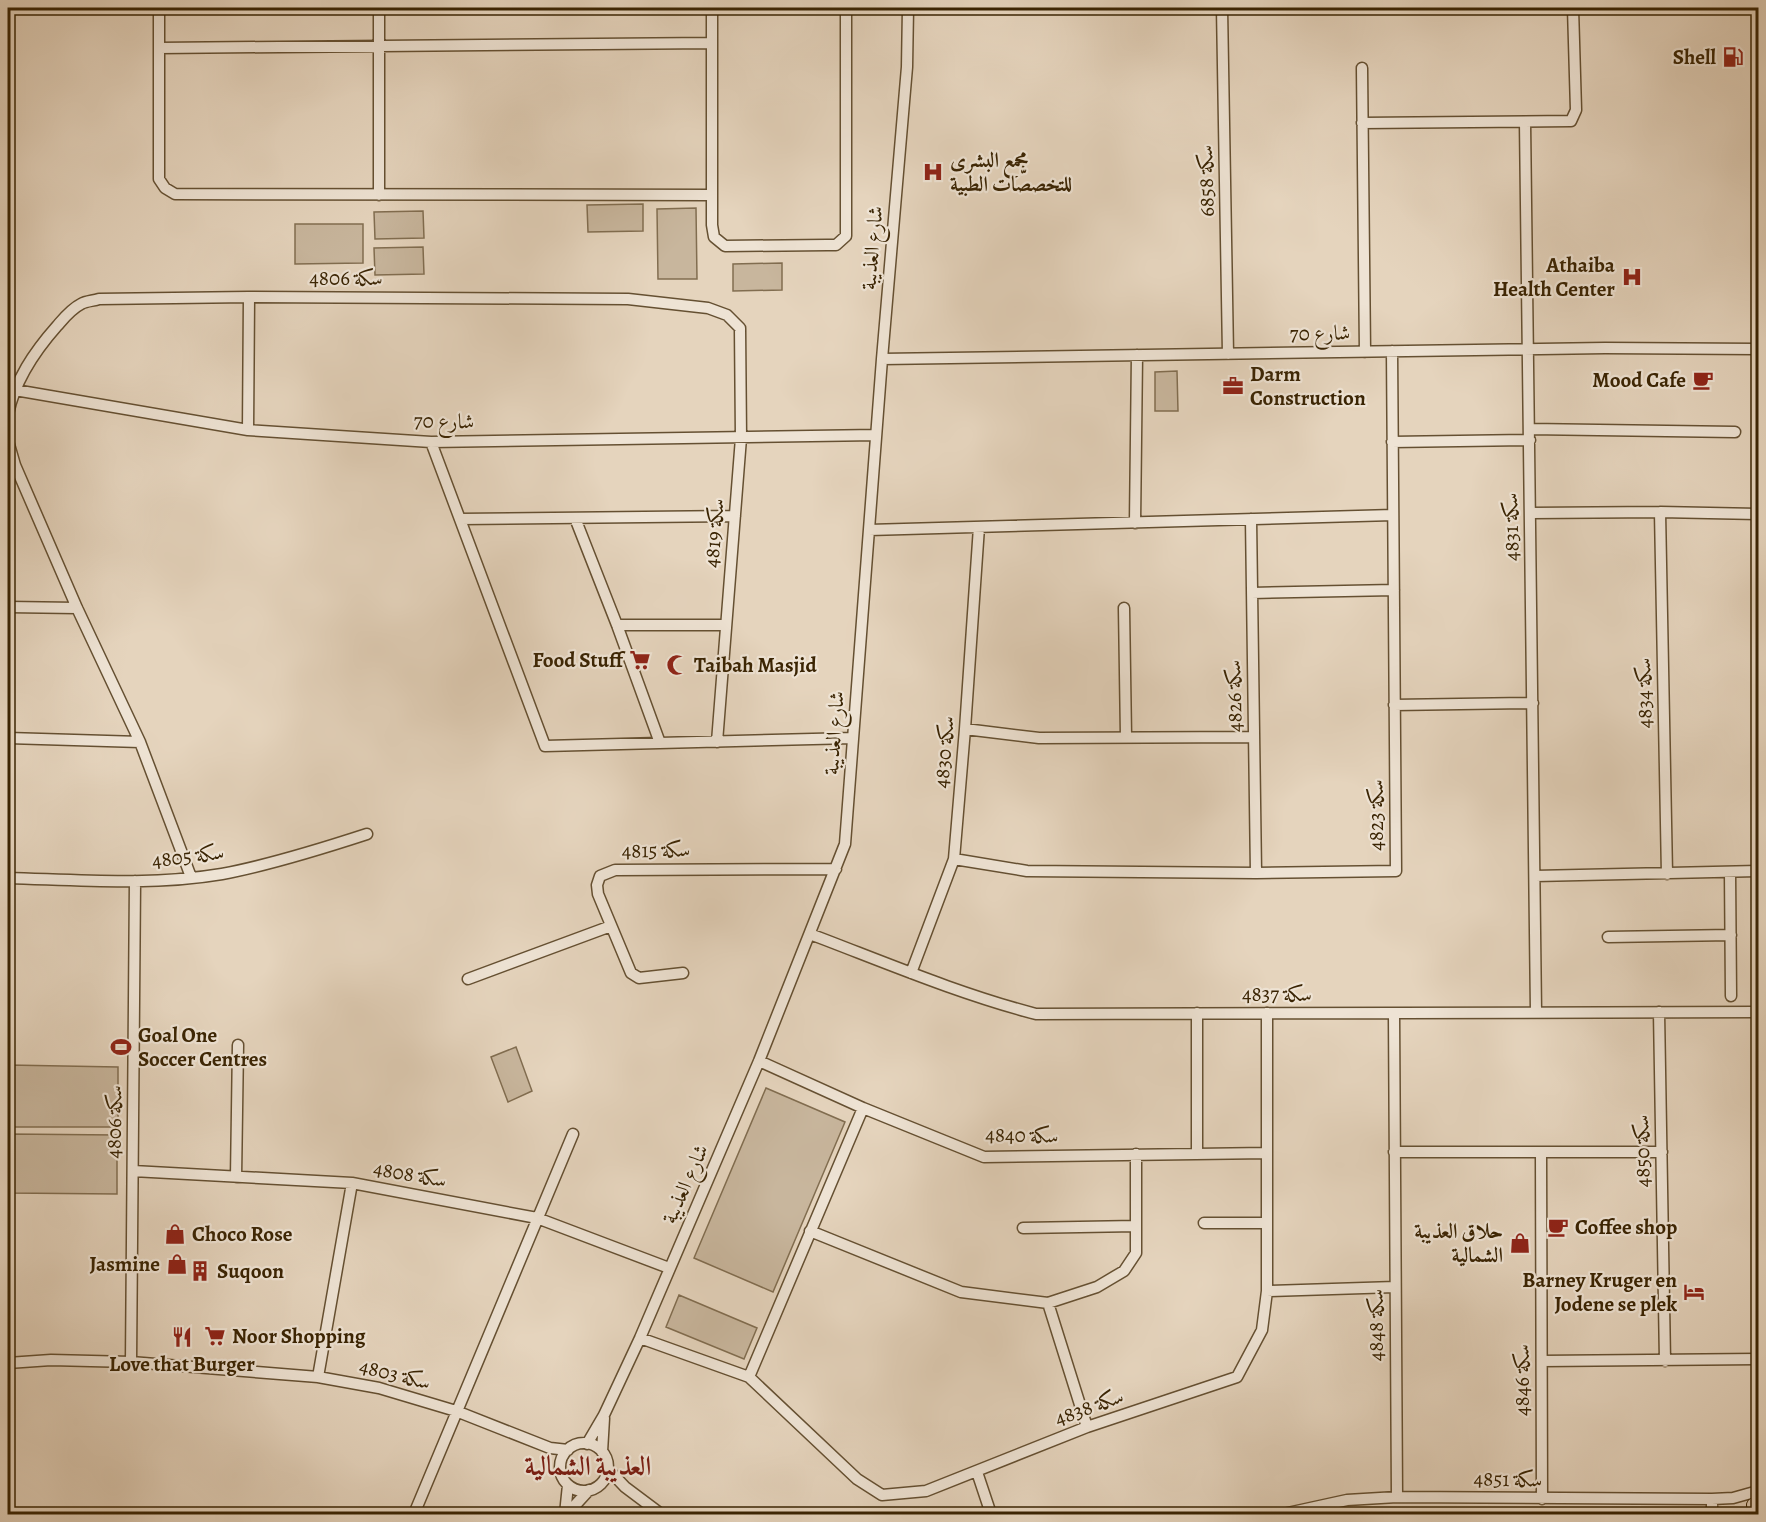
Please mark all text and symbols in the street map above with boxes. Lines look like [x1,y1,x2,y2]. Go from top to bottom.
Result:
place label: Shell [1673,43,1716,71]
fuel station icon: Shell [1721,45,1745,69]
street label: سكة 6858 [1191,145,1221,217]
place label: مجمع البشرى للتخصصّات الطبية [950,146,1072,198]
hospital icon: مجمع البشرى للتخصصّات الطبية [921,160,945,184]
street label: شارع العذيبة [854,205,894,291]
place label: Athaiba Health Center [1493,251,1616,303]
street label: سكة 4806 [309,264,383,292]
hospital icon: Athaiba Health Center [1620,265,1644,289]
street label: شارع 70 [1289,318,1351,352]
place label: Darm Construction [1250,360,1366,412]
place label: Mood Cafe [1592,366,1686,394]
cafe icon: Mood Cafe [1691,368,1715,392]
office icon: Darm Construction [1221,374,1245,398]
street label: شارع 70 [413,406,475,440]
street label: سكة 4831 [1496,493,1526,561]
street label: سكة 4819 [697,497,731,569]
place label: Food Stuff [532,646,626,674]
supermarket icon: Food Stuff [628,648,652,672]
place label: Taibah Masjid [694,651,817,679]
mosque icon: Taibah Masjid [665,653,689,677]
street label: سكة 4834 [1629,657,1659,729]
street label: سكة 4826 [1219,660,1249,732]
street label: شارع العذيبة [817,690,855,776]
street label: سكة 4830 [927,715,961,789]
street label: سكة 4823 [1362,779,1390,851]
street label: سكة 4815 [621,835,691,865]
street label: سكة 4805 [150,838,226,874]
street label: سكة 4837 [1242,980,1312,1008]
place label: Goal One Soccer Centres [138,1021,267,1073]
sports icon: Goal One Soccer Centres [109,1035,133,1059]
street label: سكة 4806 [99,1085,129,1159]
street label: سكة 4850 [1627,1114,1657,1188]
street label: سكة 4840 [985,1120,1059,1150]
street label: شارع العذيبة [655,1140,719,1230]
street label: سكة 4808 [371,1154,449,1194]
place label: Coffee shop [1575,1213,1677,1241]
cafe icon: Coffee shop [1546,1215,1570,1239]
place label: حلاق العذيبة الشمالية [1414,1217,1503,1269]
place label: Choco Rose [192,1220,293,1248]
shop icon: Choco Rose [163,1222,187,1246]
shop icon: حلاق العذيبة الشمالية [1508,1231,1532,1255]
place label: Jasmine [90,1250,160,1278]
shop icon: Jasmine [165,1252,189,1276]
place label: Suqoon [217,1257,284,1285]
building icon: Suqoon [188,1259,212,1283]
place label: Barney Kruger en Jodene se plek [1522,1266,1677,1318]
hotel icon: Barney Kruger en Jodene se plek [1682,1280,1706,1304]
street label: سكة 4848 [1362,1289,1390,1361]
place label: Noor Shopping [232,1322,366,1350]
supermarket icon: Noor Shopping [203,1324,227,1348]
restaurant icon: Love that Burger [170,1325,194,1349]
street label: سكة 4846 [1508,1344,1536,1416]
place label: Love that Burger [109,1350,255,1378]
street label: سكة 4803 [356,1352,434,1396]
street label: سكة 4838 [1051,1382,1127,1432]
district label: العذيبة الشمالية [525,1448,651,1484]
street label: سكة 4851 [1473,1464,1543,1494]

